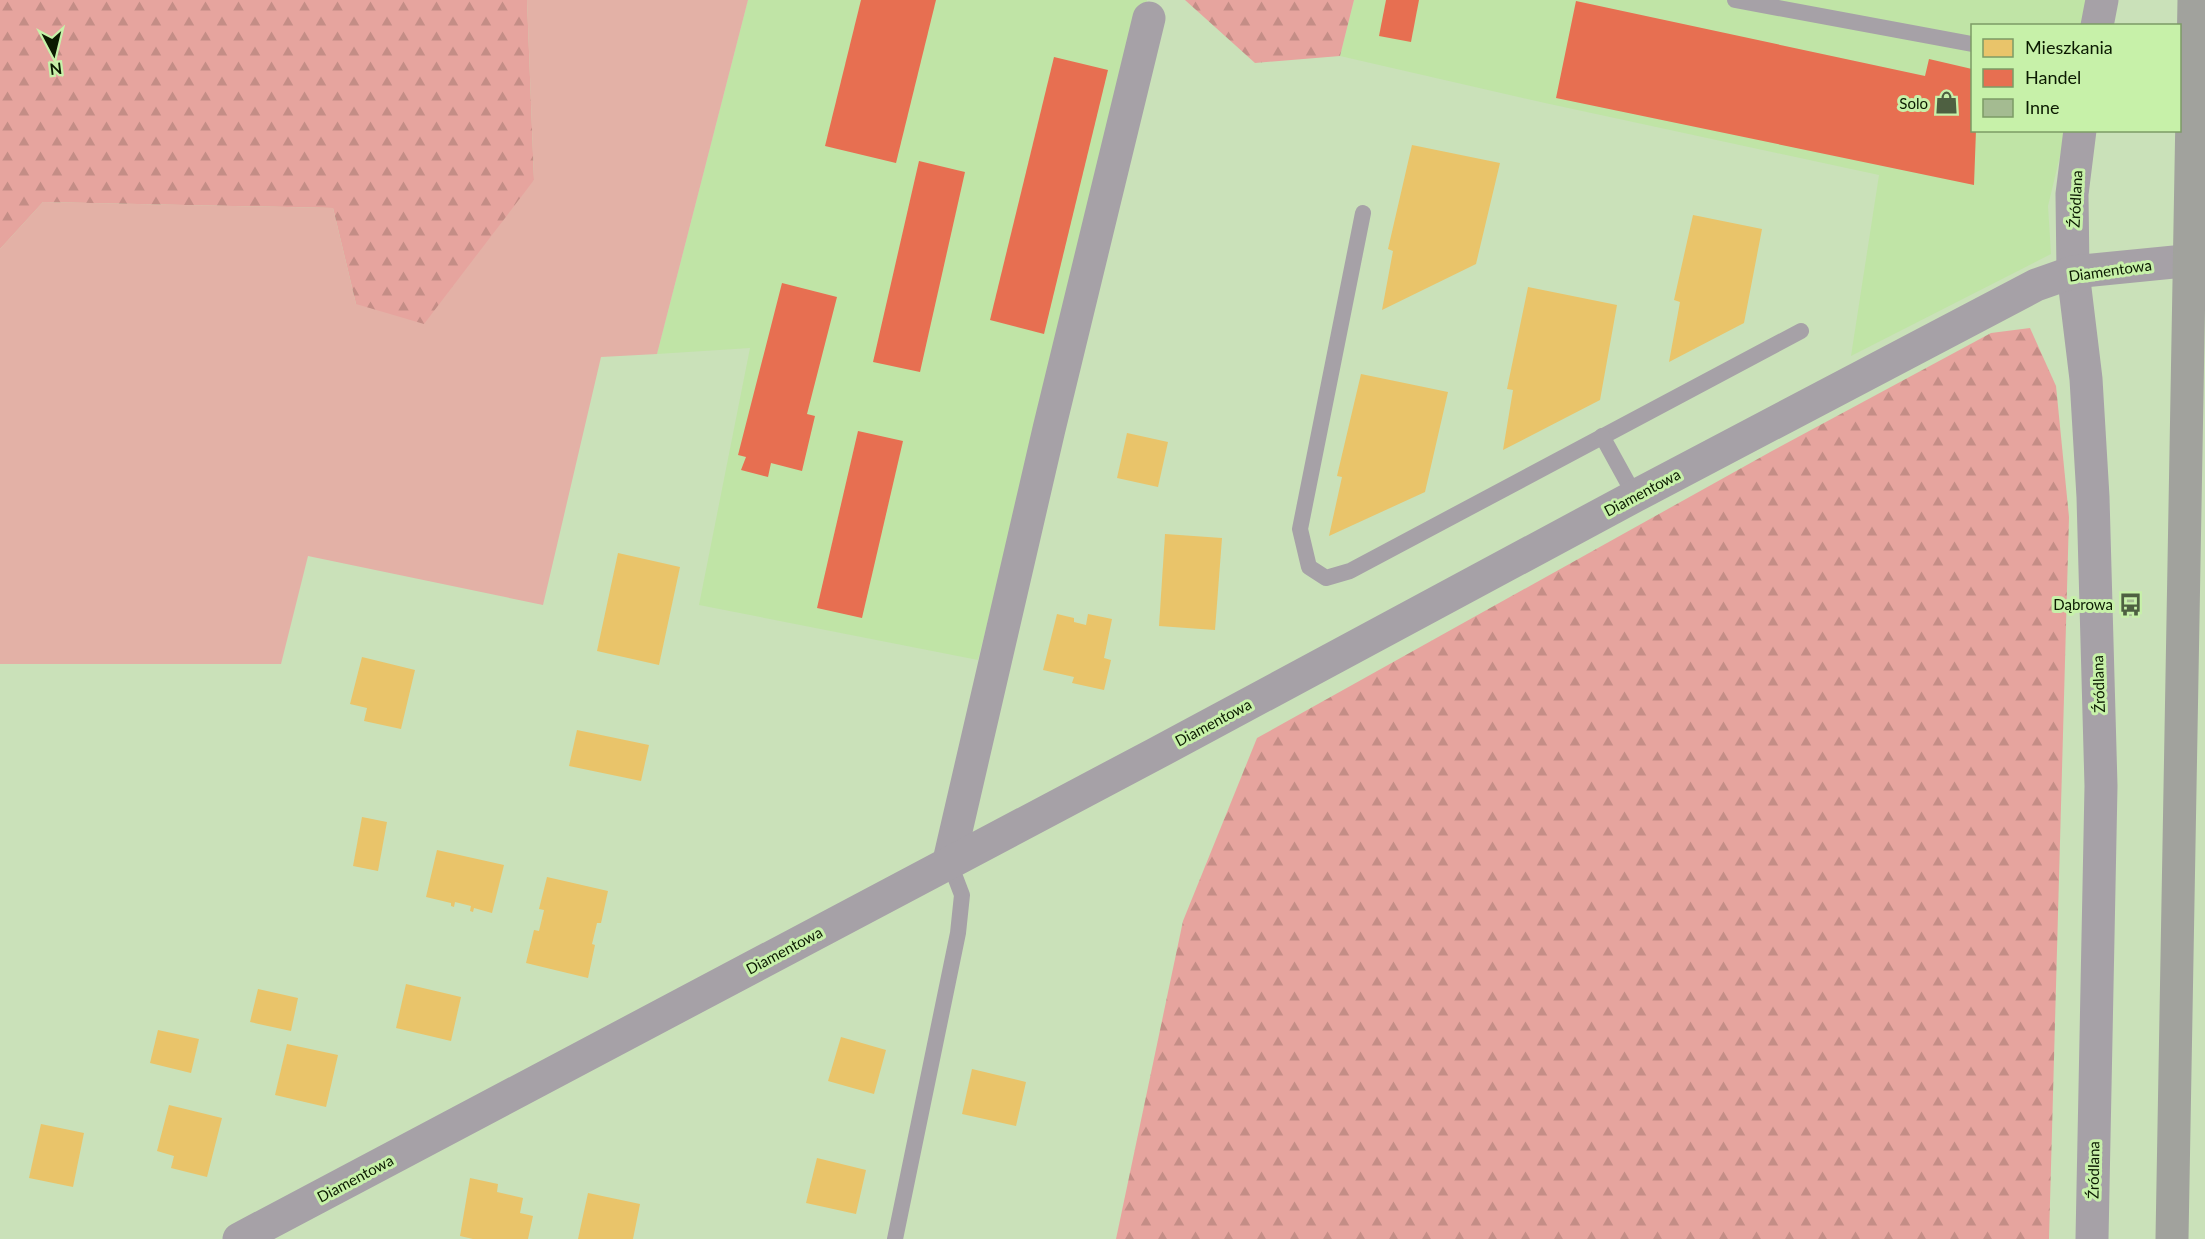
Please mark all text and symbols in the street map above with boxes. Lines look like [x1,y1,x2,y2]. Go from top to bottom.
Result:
north arrow [24,24,84,84]
legend [1971,24,2181,132]
text: Mieszkania [2025,36,2113,58]
text: N [49,59,63,80]
text: Handel [2025,66,2081,88]
shop icon: Solo [1933,90,1959,116]
place label: Solo [1899,94,1928,112]
text: Inne [2025,96,2060,118]
street label: Źródlana [2065,170,2085,228]
street label: Diamentowa [2067,255,2153,285]
street label: Diamentowa [1601,464,1683,520]
bus stop icon: Dąbrowa [2118,591,2144,617]
place label: Dąbrowa [2053,595,2113,613]
street label: Źródlana [2088,655,2108,713]
street label: Diamentowa [1172,694,1254,750]
street label: Diamentowa [743,922,825,978]
street label: Źródlana [2083,1141,2103,1199]
street label: Diamentowa [314,1150,396,1206]

